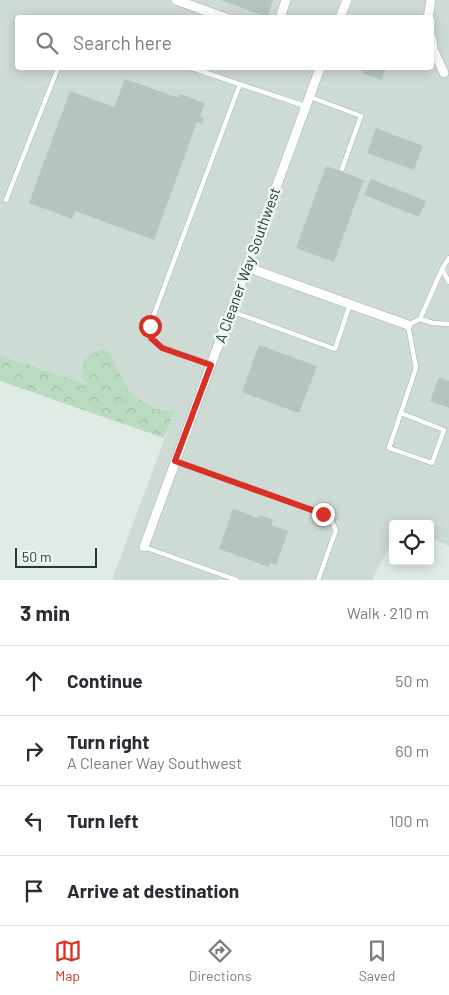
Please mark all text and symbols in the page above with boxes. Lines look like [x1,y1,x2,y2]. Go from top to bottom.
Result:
search box [15,15,434,70]
icon: search [33,29,61,57]
text: Search here [73,31,172,54]
street label: A Cleaner Way Southwest [210,185,284,345]
route start [139,315,162,338]
route end [312,503,335,526]
map controls [389,520,434,565]
button: locate [389,520,434,565]
scale bar [15,545,98,568]
text: 50 m [22,548,51,565]
text: 3 min [20,600,70,625]
text: Walk · 210 m [347,603,429,622]
icon: ahead [20,667,48,695]
text: Continue [67,669,143,692]
text: 50 m [395,671,429,690]
text: Turn right [67,730,149,753]
icon: right [20,737,48,765]
text: 60 m [395,741,429,760]
text: A Cleaner Way Southwest [67,753,242,772]
icon: left [20,807,48,835]
text: Turn left [67,809,138,832]
text: 100 m [389,811,429,830]
icon: arrive [20,877,48,905]
text: Arrive at destination [67,879,239,902]
tab: Map [54,937,82,984]
tab: Directions [189,937,251,984]
tab: Saved [359,937,395,984]

